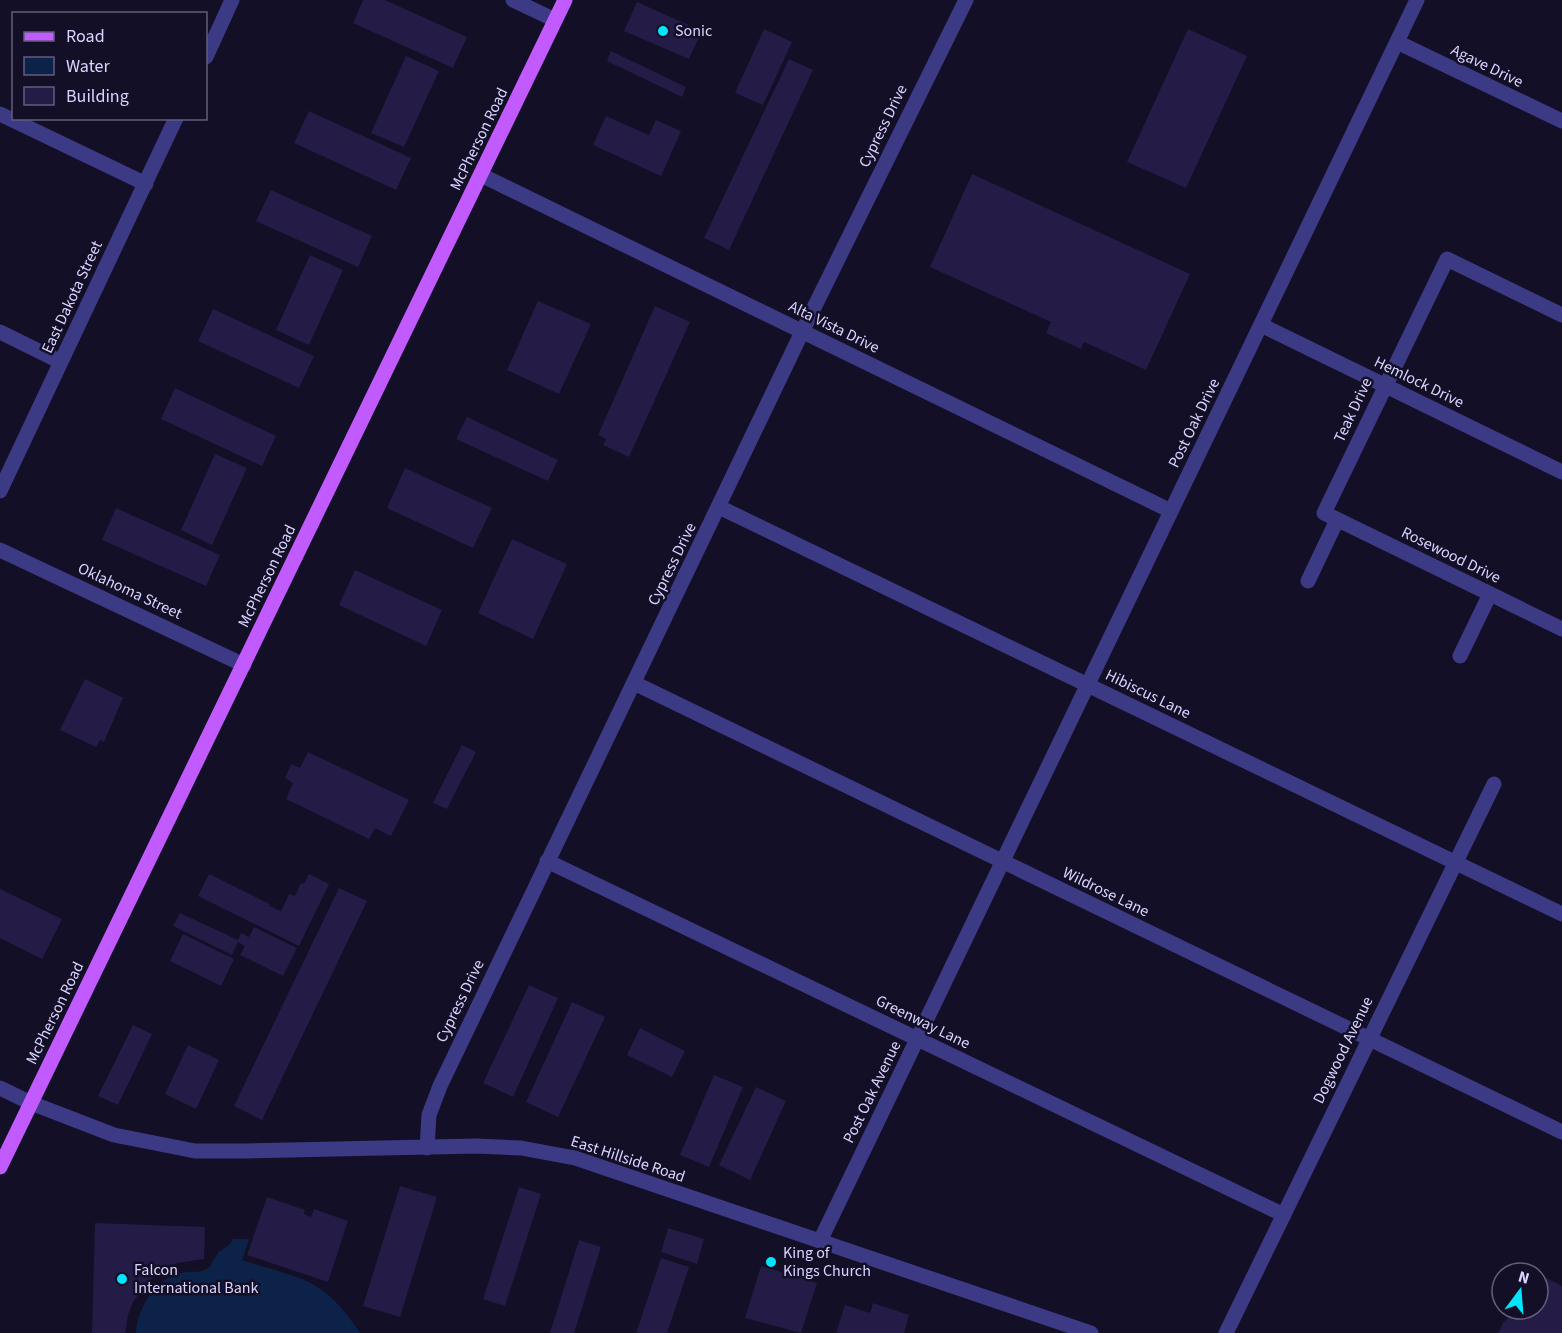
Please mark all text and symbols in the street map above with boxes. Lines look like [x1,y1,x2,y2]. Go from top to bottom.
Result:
legend [12,12,207,120]
place label: Sonic [675,20,712,42]
text: Road [66,24,105,49]
marker: Sonic [656,24,670,38]
street label: Agave Drive [1447,39,1527,93]
text: Water [66,54,110,79]
street label: Cypress Drive [853,81,913,171]
text: Building [66,84,129,109]
street label: McPherson Road [445,84,513,194]
street label: East Dakota Street [36,237,108,357]
street label: Alta Vista Drive [785,295,883,359]
street label: Hemlock Drive [1370,351,1468,413]
street label: Teak Drive [1328,374,1378,446]
street label: Post Oak Drive [1163,375,1225,471]
street label: Cypress Drive [642,519,702,609]
street label: McPherson Road [233,521,301,631]
street label: Rosewood Drive [1398,521,1504,589]
street label: Oklahoma Street [74,557,186,625]
street label: Hibiscus Lane [1102,664,1194,724]
street label: Wildrose Lane [1059,862,1153,922]
street label: Cypress Drive [430,956,490,1046]
street label: McPherson Road [21,958,89,1068]
street label: Greenway Lane [872,990,974,1054]
street label: Dogwood Avenue [1308,993,1378,1107]
street label: Post Oak Avenue [838,1037,906,1147]
street label: East Hillside Road [568,1130,688,1188]
place label: King of Kings Church [783,1242,871,1282]
marker: King of Kings Church [764,1255,778,1269]
place label: Falcon International Bank [134,1259,259,1299]
north arrow [1490,1261,1550,1321]
text: N [1516,1266,1532,1290]
marker: Falcon International Bank [115,1272,129,1286]

